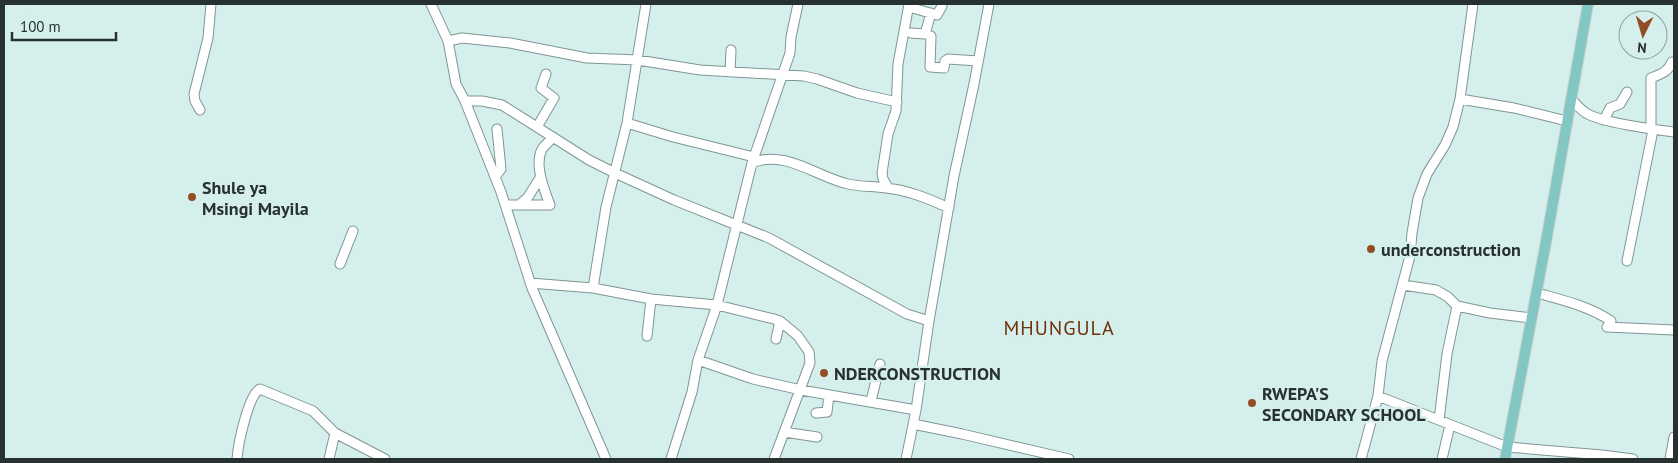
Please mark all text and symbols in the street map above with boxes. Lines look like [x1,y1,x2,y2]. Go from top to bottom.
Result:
scale bar [12,10,116,42]
north arrow [1618,10,1668,60]
text: 100 m [20,17,61,36]
text: N [1636,39,1647,57]
place label: Shule ya Msingi Mayila [202,176,309,220]
marker: Shule ya Msingi Mayila [186,191,198,203]
place label: underconstruction [1381,238,1521,261]
marker: underconstruction [1365,243,1377,255]
district label: MHUNGULA [1003,315,1115,341]
place label: NDERCONSTRUCTION [834,362,1001,385]
marker: NDERCONSTRUCTION [818,367,830,379]
place label: RWEPA'S SECONDARY SCHOOL [1262,382,1426,426]
marker: RWEPA'S SECONDARY SCHOOL [1246,397,1258,409]

